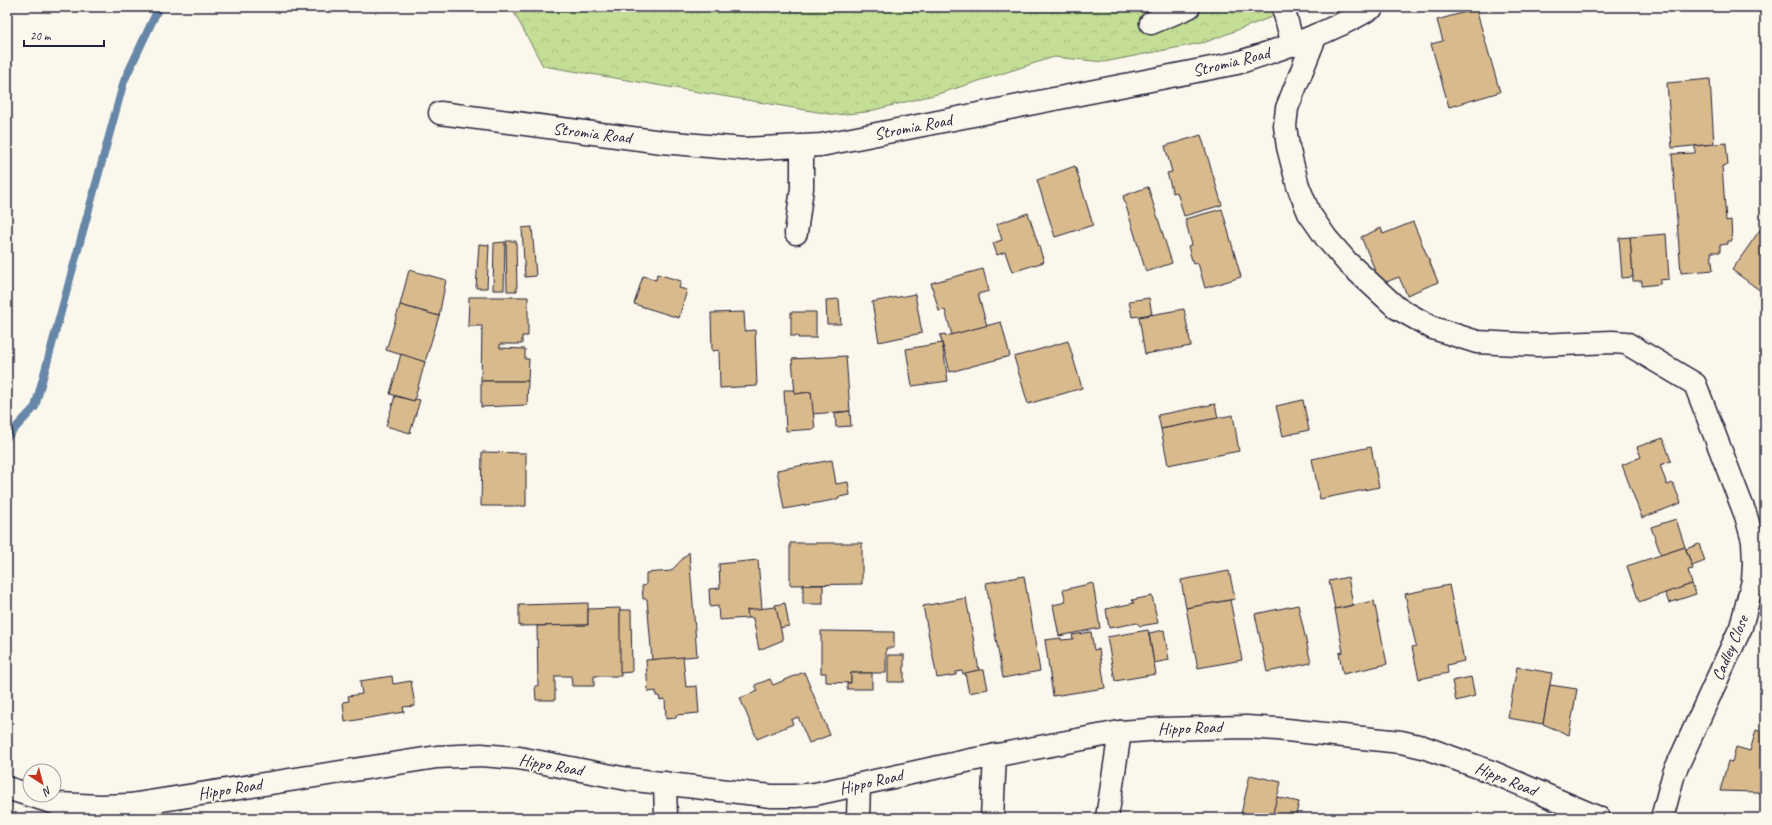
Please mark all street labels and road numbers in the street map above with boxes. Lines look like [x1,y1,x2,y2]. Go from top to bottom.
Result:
street label: Stromia Road [1190,42,1274,82]
street label: Stromia Road [872,109,956,145]
street label: Stromia Road [552,118,635,148]
street label: Cadley Close [1707,611,1754,684]
street label: Hippo Road [1157,716,1225,740]
street label: Hippo Road [517,749,587,781]
street label: Hippo Road [1472,757,1542,802]
street label: Hippo Road [837,764,907,799]
street label: Hippo Road [197,773,266,804]

